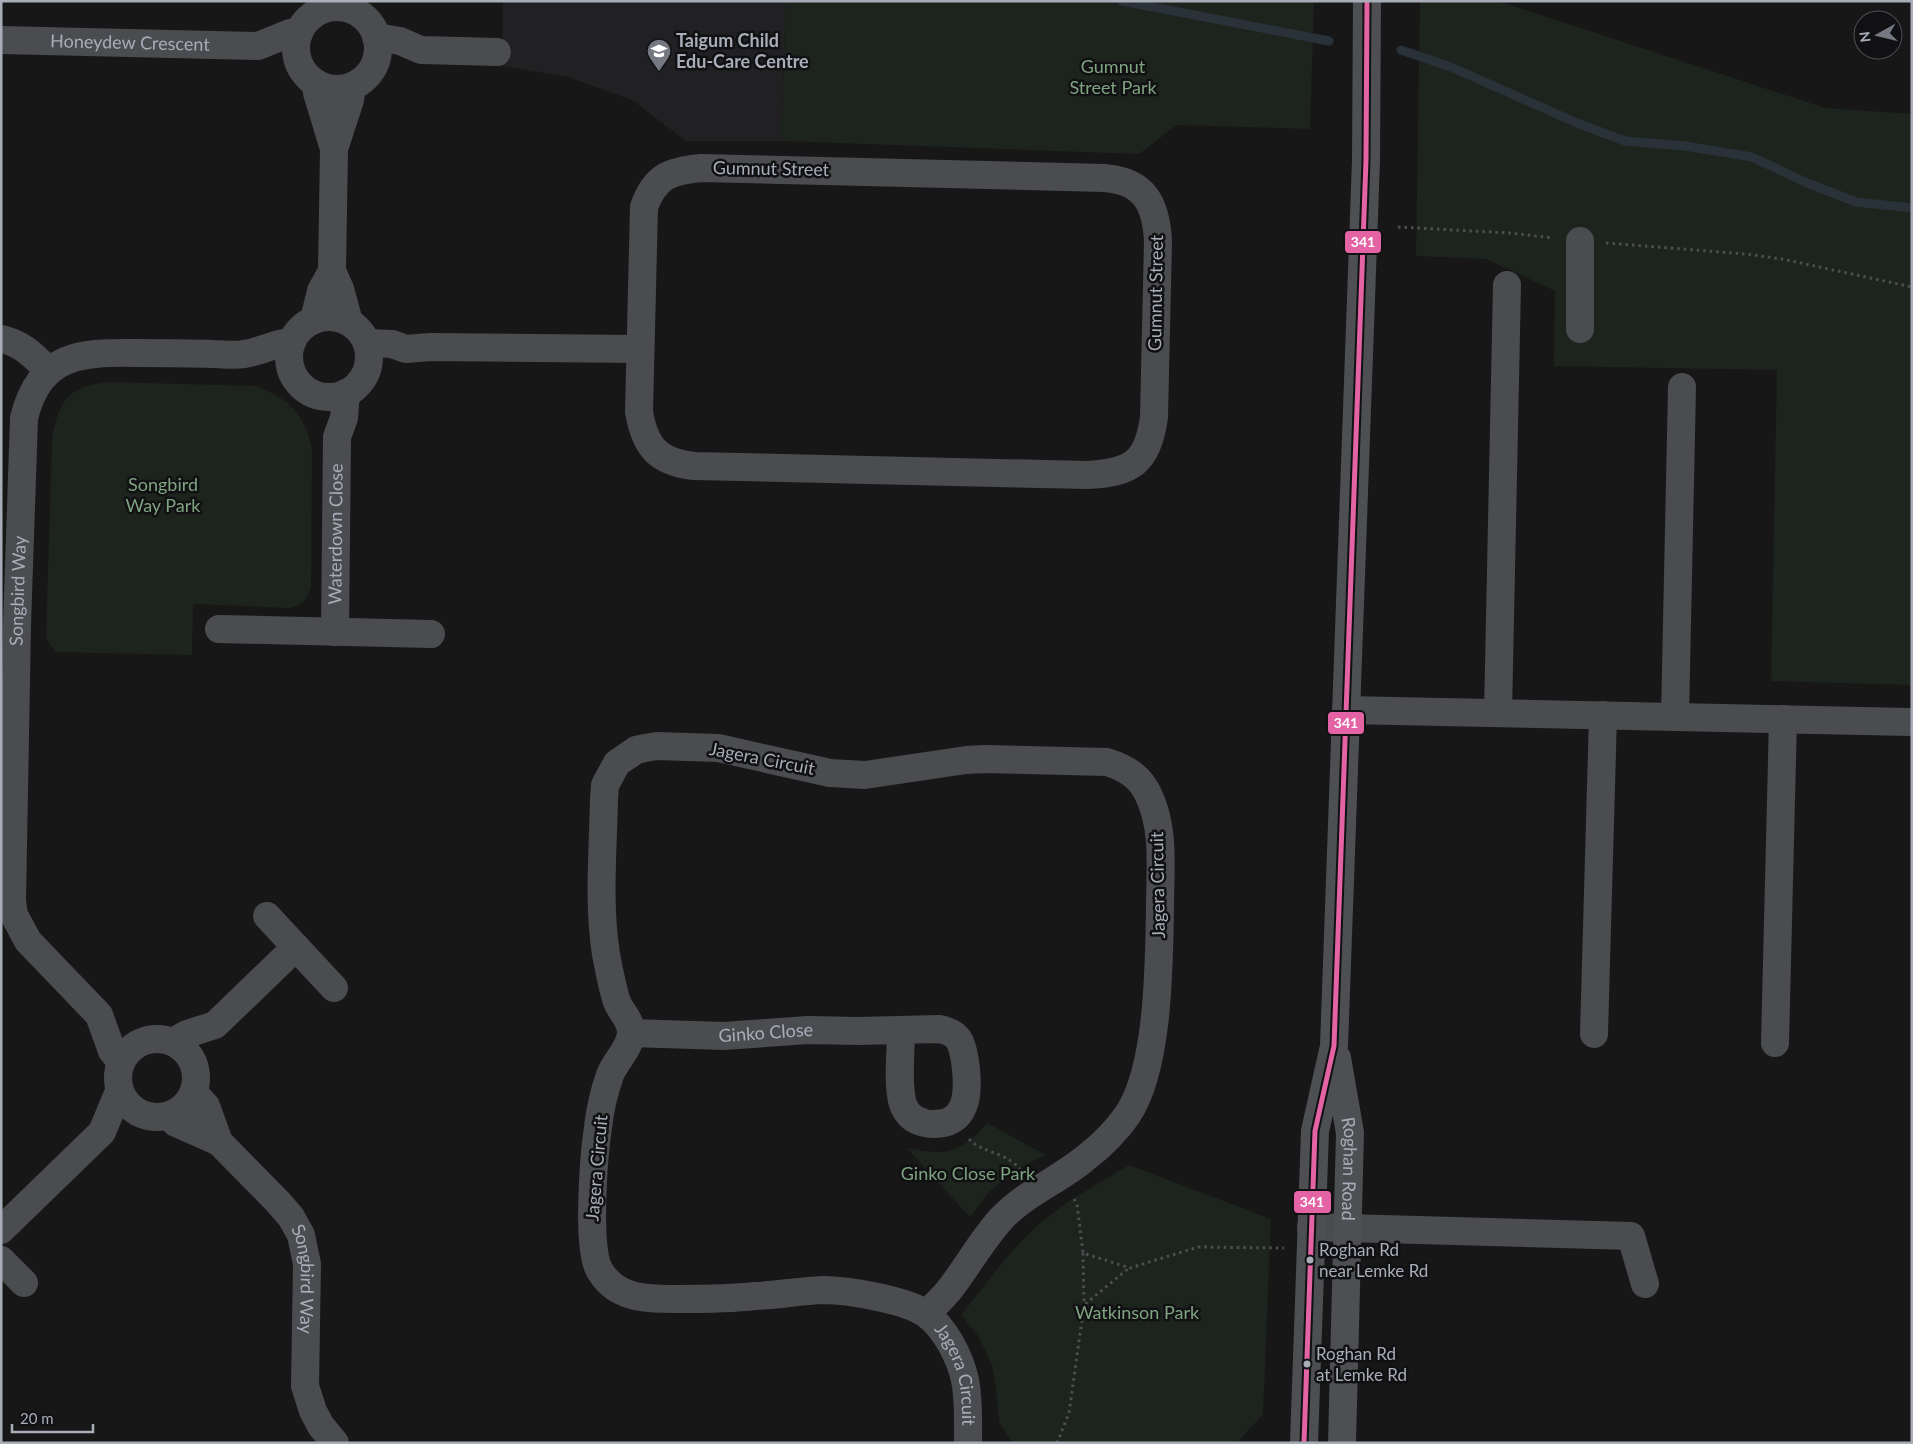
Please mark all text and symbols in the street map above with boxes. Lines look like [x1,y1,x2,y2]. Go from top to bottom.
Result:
north arrow [1853,10,1903,60]
street label: Honeydew Crescent [50,29,211,55]
place label: Taigum Child Edu-Care Centre [676,29,809,72]
text: N [1855,30,1874,43]
school or university icon: Taigum Child Edu-Care Centre [646,38,672,72]
park label: Gumnut Street Park [1069,55,1157,98]
street label: Gumnut Street [713,156,830,180]
line badge: 341 [1344,230,1382,254]
text: 341 [1351,233,1375,250]
street label: Gumnut Street [1143,234,1167,351]
street label: Waterdown Close [323,463,347,605]
park label: Songbird Way Park [126,473,201,516]
street label: Songbird Way [5,535,30,646]
line badge: 341 [1327,711,1365,735]
text: 341 [1334,714,1358,731]
street label: Jagera Circuit [708,737,817,779]
street label: Jagera Circuit [1145,831,1169,939]
street label: Ginko Close [718,1018,813,1046]
street label: Jagera Circuit [580,1113,612,1222]
street label: Roghan Road [1337,1115,1363,1221]
park label: Ginko Close Park [901,1162,1036,1184]
line badge: 341 [1293,1190,1332,1214]
text: 341 [1300,1193,1324,1210]
street label: Songbird Way [287,1220,319,1335]
place label: Roghan Rd near Lemke Rd [1319,1239,1428,1281]
marker: Roghan Rd near Lemke Rd [1305,1255,1315,1265]
park label: Watkinson Park [1075,1301,1200,1323]
street label: Jagera Circuit [930,1318,980,1426]
place label: Roghan Rd at Lemke Rd [1316,1343,1407,1385]
marker: Roghan Rd at Lemke Rd [1302,1359,1312,1369]
scale bar [12,1402,94,1434]
text: 20 m [20,1409,54,1427]

